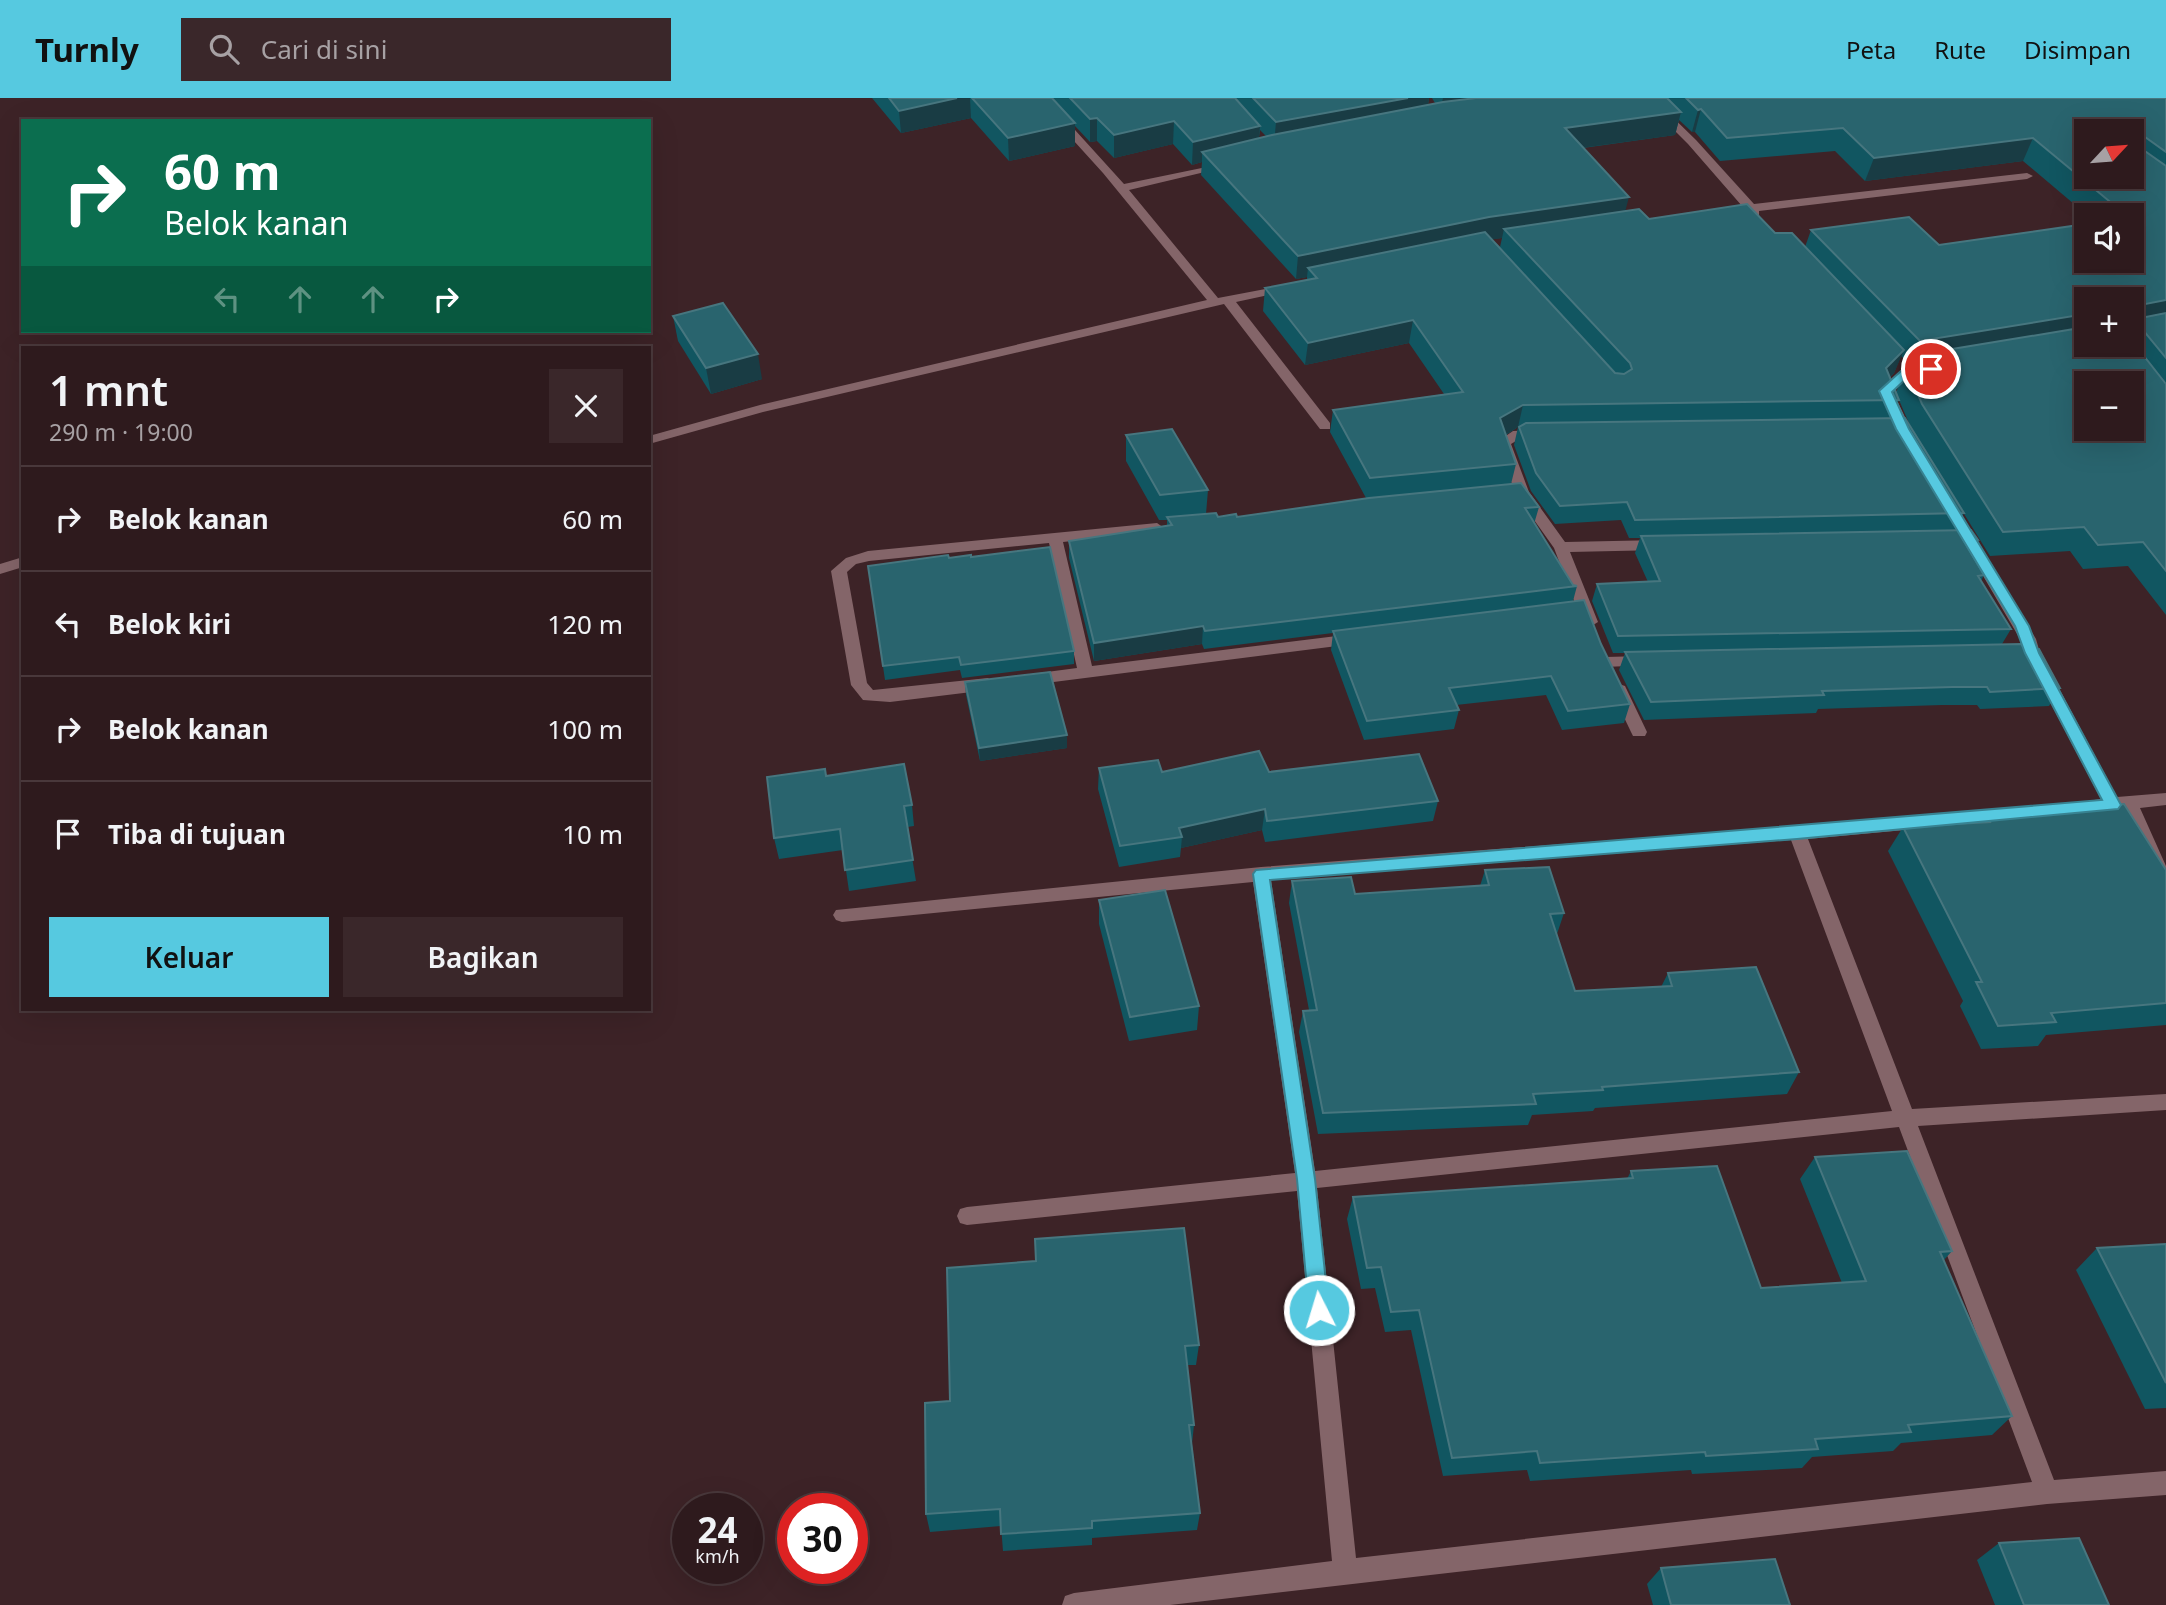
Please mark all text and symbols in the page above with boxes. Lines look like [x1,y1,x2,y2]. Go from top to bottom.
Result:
search box [181,18,671,81]
text: Turnly [35,27,139,72]
icon: search [205,30,243,68]
text: Cari di sini [261,31,387,67]
text: Peta [1846,33,1896,66]
text: Rute [1934,33,1986,66]
text: Disimpan [2024,33,2131,66]
north arrow [2074,119,2144,189]
map controls [2074,119,2144,441]
text: 60 m [164,138,281,204]
icon: right [49,147,140,238]
text: Belok kanan [164,201,348,244]
button: sound [2074,203,2144,273]
icon: left [208,280,246,318]
icon: ahead [281,280,319,318]
icon: ahead [354,280,392,318]
icon: right [427,280,465,318]
button: + [2074,287,2144,357]
pin [1901,339,1961,399]
icon: arrive [1912,350,1950,388]
text: 1 mnt [49,361,168,418]
button: close [549,369,623,443]
button: − [2074,371,2144,441]
text: 290 m · 19:00 [49,416,193,448]
icon: right [49,500,87,538]
text: Belok kanan [108,501,269,537]
text: 60 m [562,501,623,537]
icon: left [49,605,87,643]
text: Belok kiri [108,606,231,642]
text: 120 m [547,606,623,642]
icon: right [49,710,87,748]
text: Belok kanan [108,711,269,747]
text: 100 m [547,711,623,747]
icon: arrive [49,815,87,853]
text: Tiba di tujuan [108,816,286,852]
text: 10 m [562,816,623,852]
button: Keluar [49,917,329,997]
button: Bagikan [343,917,623,997]
position arrow [1282,1273,1356,1347]
speed limit sign: 30 [777,1493,868,1584]
text: 24 [697,1506,738,1553]
text: km/h [695,1544,740,1568]

